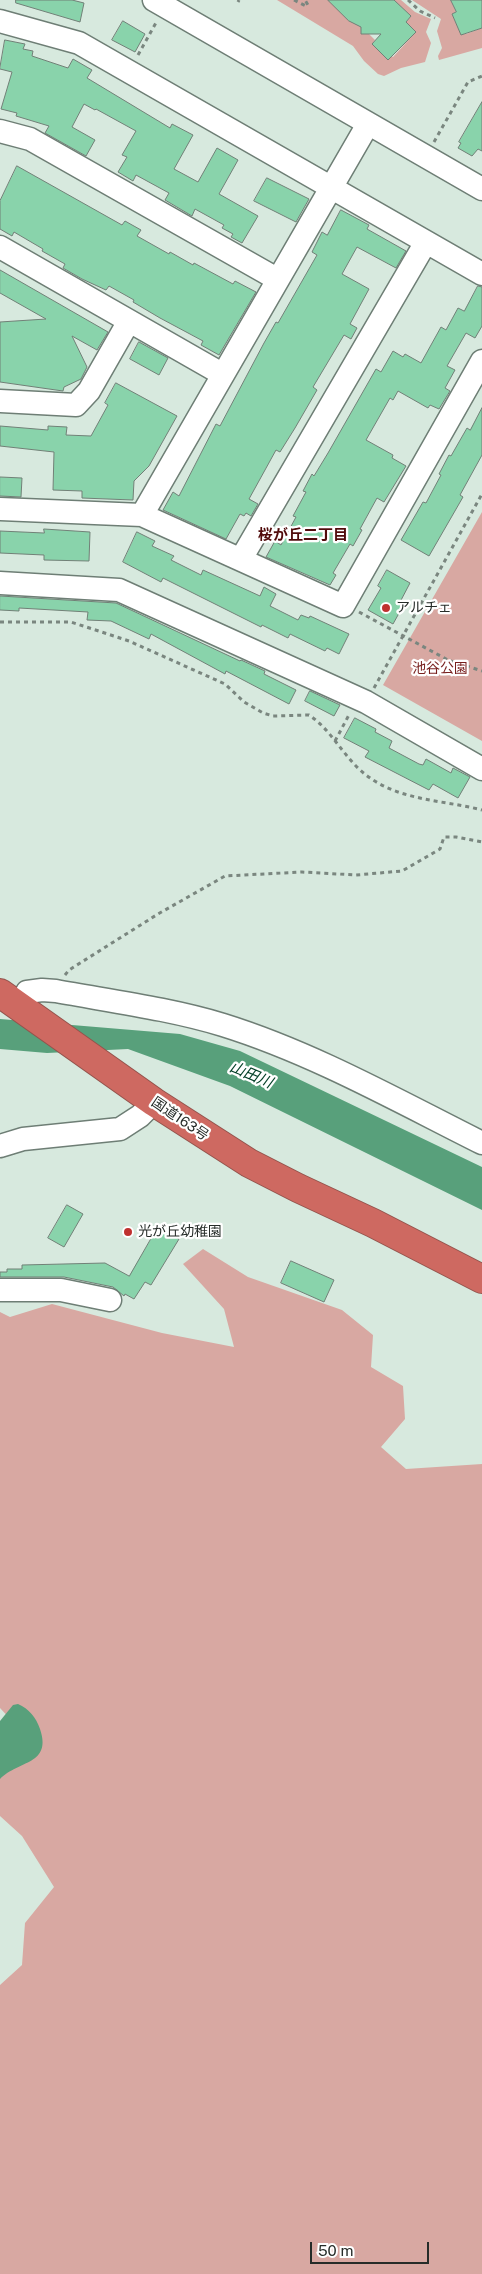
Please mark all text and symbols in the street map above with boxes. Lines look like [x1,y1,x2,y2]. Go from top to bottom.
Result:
district label: 桜が丘二丁目 [258,526,348,544]
place label: アルチェ [396,600,452,616]
marker: アルチェ [380,602,392,614]
park label: 池谷公園 [412,661,468,677]
water label: 山田川 [227,1058,275,1092]
street label: 国道163号 [148,1094,212,1144]
place label: 光が丘幼稚園 [138,1224,222,1240]
marker: 光が丘幼稚園 [122,1226,134,1238]
scale bar [312,2232,431,2264]
text: 50 m [318,2242,353,2259]

